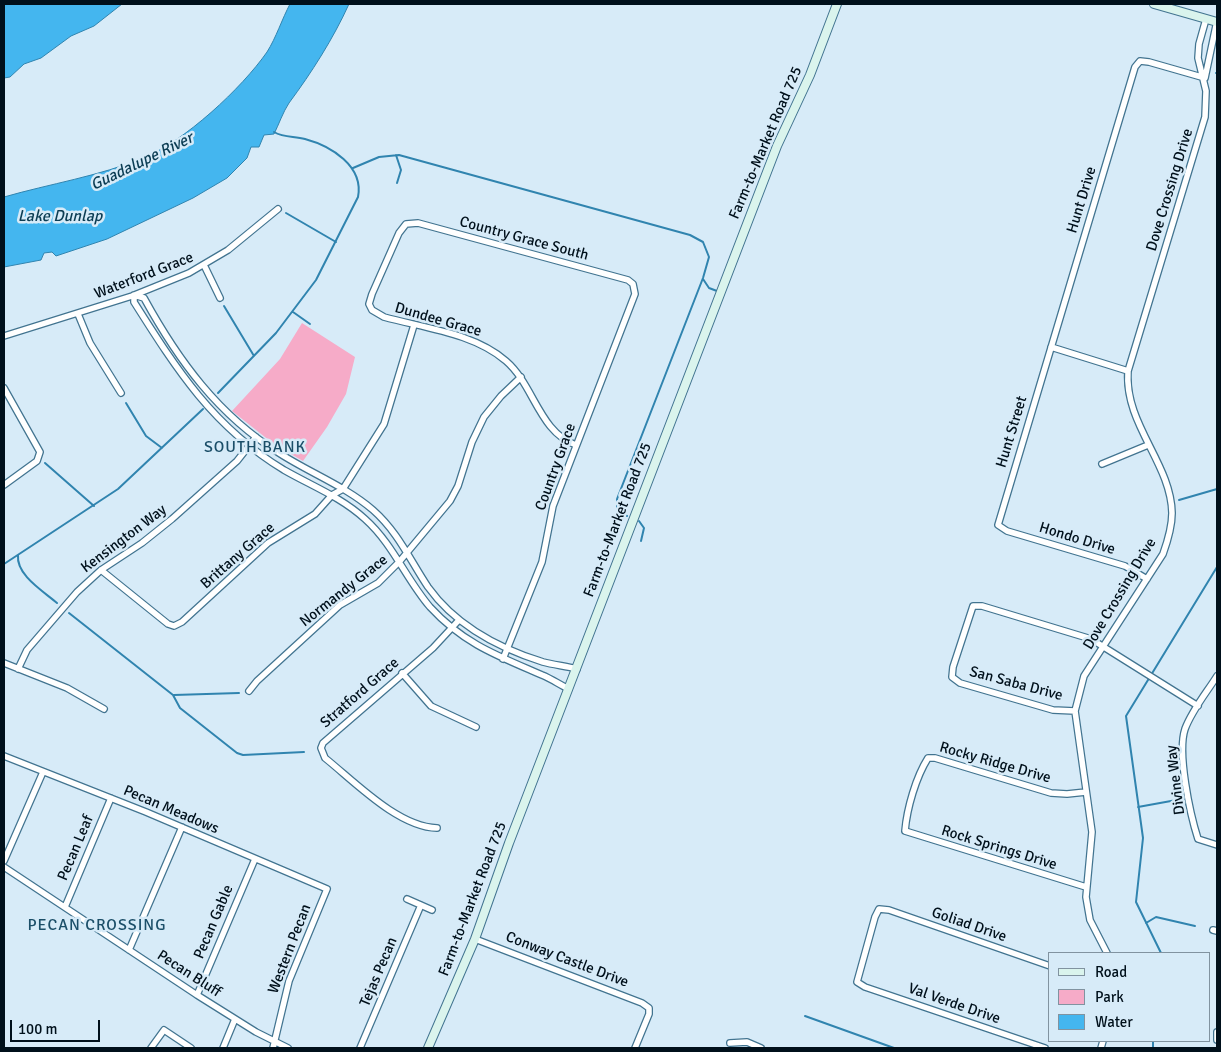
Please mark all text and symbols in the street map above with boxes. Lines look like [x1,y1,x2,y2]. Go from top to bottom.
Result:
street label: Farm-to-Market Road 725 [726,64,806,222]
street label: Dove Crossing Drive [1143,127,1197,253]
water label: Guadalupe River [88,129,196,195]
street label: Hunt Drive [1063,165,1101,235]
water label: Lake Dunlap [18,207,102,227]
street label: Country Grace South [458,213,590,265]
street label: Waterford Grace [92,249,196,303]
street label: Dundee Grace [393,299,483,341]
street label: Hunt Street [993,394,1031,470]
street label: Country Grace [532,421,580,513]
district label: SOUTH BANK [203,438,307,458]
street label: Farm-to-Market Road 725 [580,440,656,600]
street label: Kensington Way [78,501,170,577]
street label: Brittany Grace [197,519,279,593]
street label: Hondo Drive [1037,519,1117,559]
street label: Dove Crossing Drive [1080,535,1160,653]
street label: Normandy Grace [296,551,392,631]
street label: Stratford Grace [317,654,403,732]
street label: San Saba Drive [967,663,1065,705]
street label: Rocky Ridge Drive [937,739,1053,787]
street label: Divine Way [1163,744,1189,816]
street label: Pecan Meadows [121,782,221,838]
street label: Pecan Leaf [54,813,98,883]
street label: Farm-to-Market Road 725 [435,819,511,979]
street label: Rock Springs Drive [939,822,1059,874]
street label: Pecan Gable [190,882,238,962]
street label: Western Pecan [265,902,315,996]
street label: Goliad Drive [929,904,1009,946]
district label: PECAN CROSSING [26,916,168,936]
street label: Conway Castle Drive [503,928,631,992]
street label: Tejas Pecan [356,935,402,1009]
street label: Pecan Bluff [154,947,224,1001]
legend [1048,952,1211,1042]
text: Road [1095,963,1127,981]
street label: Val Verde Drive [906,980,1002,1028]
text: Park [1095,988,1124,1006]
scale bar [12,1010,102,1042]
text: Water [1095,1013,1133,1031]
text: 100 m [18,1020,58,1038]

